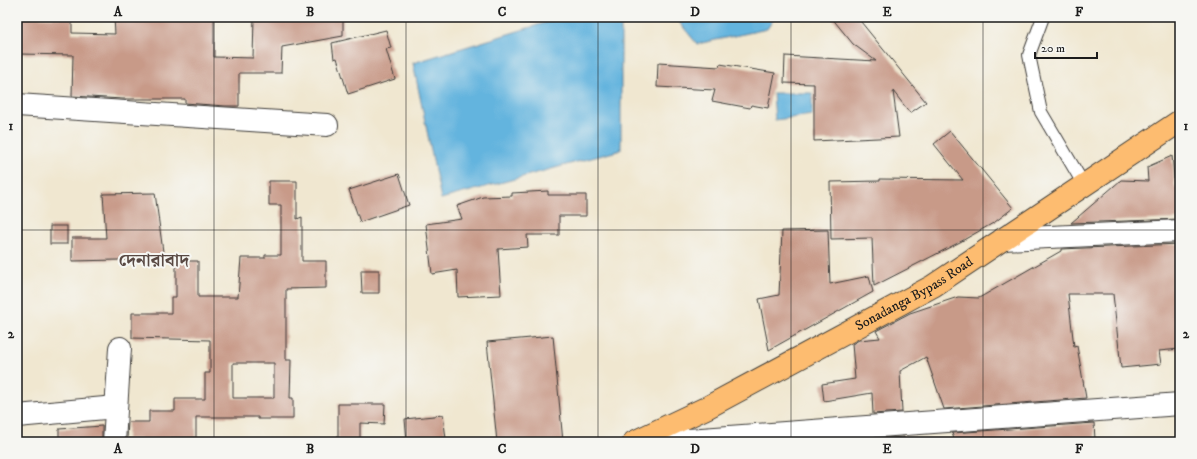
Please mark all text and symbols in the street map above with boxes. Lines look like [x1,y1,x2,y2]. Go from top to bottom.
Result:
text: A [113,4,123,20]
text: B [306,4,314,20]
text: C [498,4,507,20]
text: D [690,4,700,20]
text: E [882,4,892,20]
text: F [1075,4,1084,20]
scale bar [1035,34,1097,60]
text: 20 m [1041,41,1065,56]
text: 1 [9,118,14,134]
text: 1 [1184,118,1189,134]
district label: দেনারাবাদ [119,250,190,272]
street label: Sonadanga Bypass Road [852,253,977,335]
text: 2 [8,326,15,342]
text: 2 [1183,326,1190,342]
text: A [113,441,123,457]
text: B [306,441,314,457]
text: C [498,441,507,457]
text: D [690,441,700,457]
text: E [882,441,892,457]
text: F [1075,441,1084,457]

